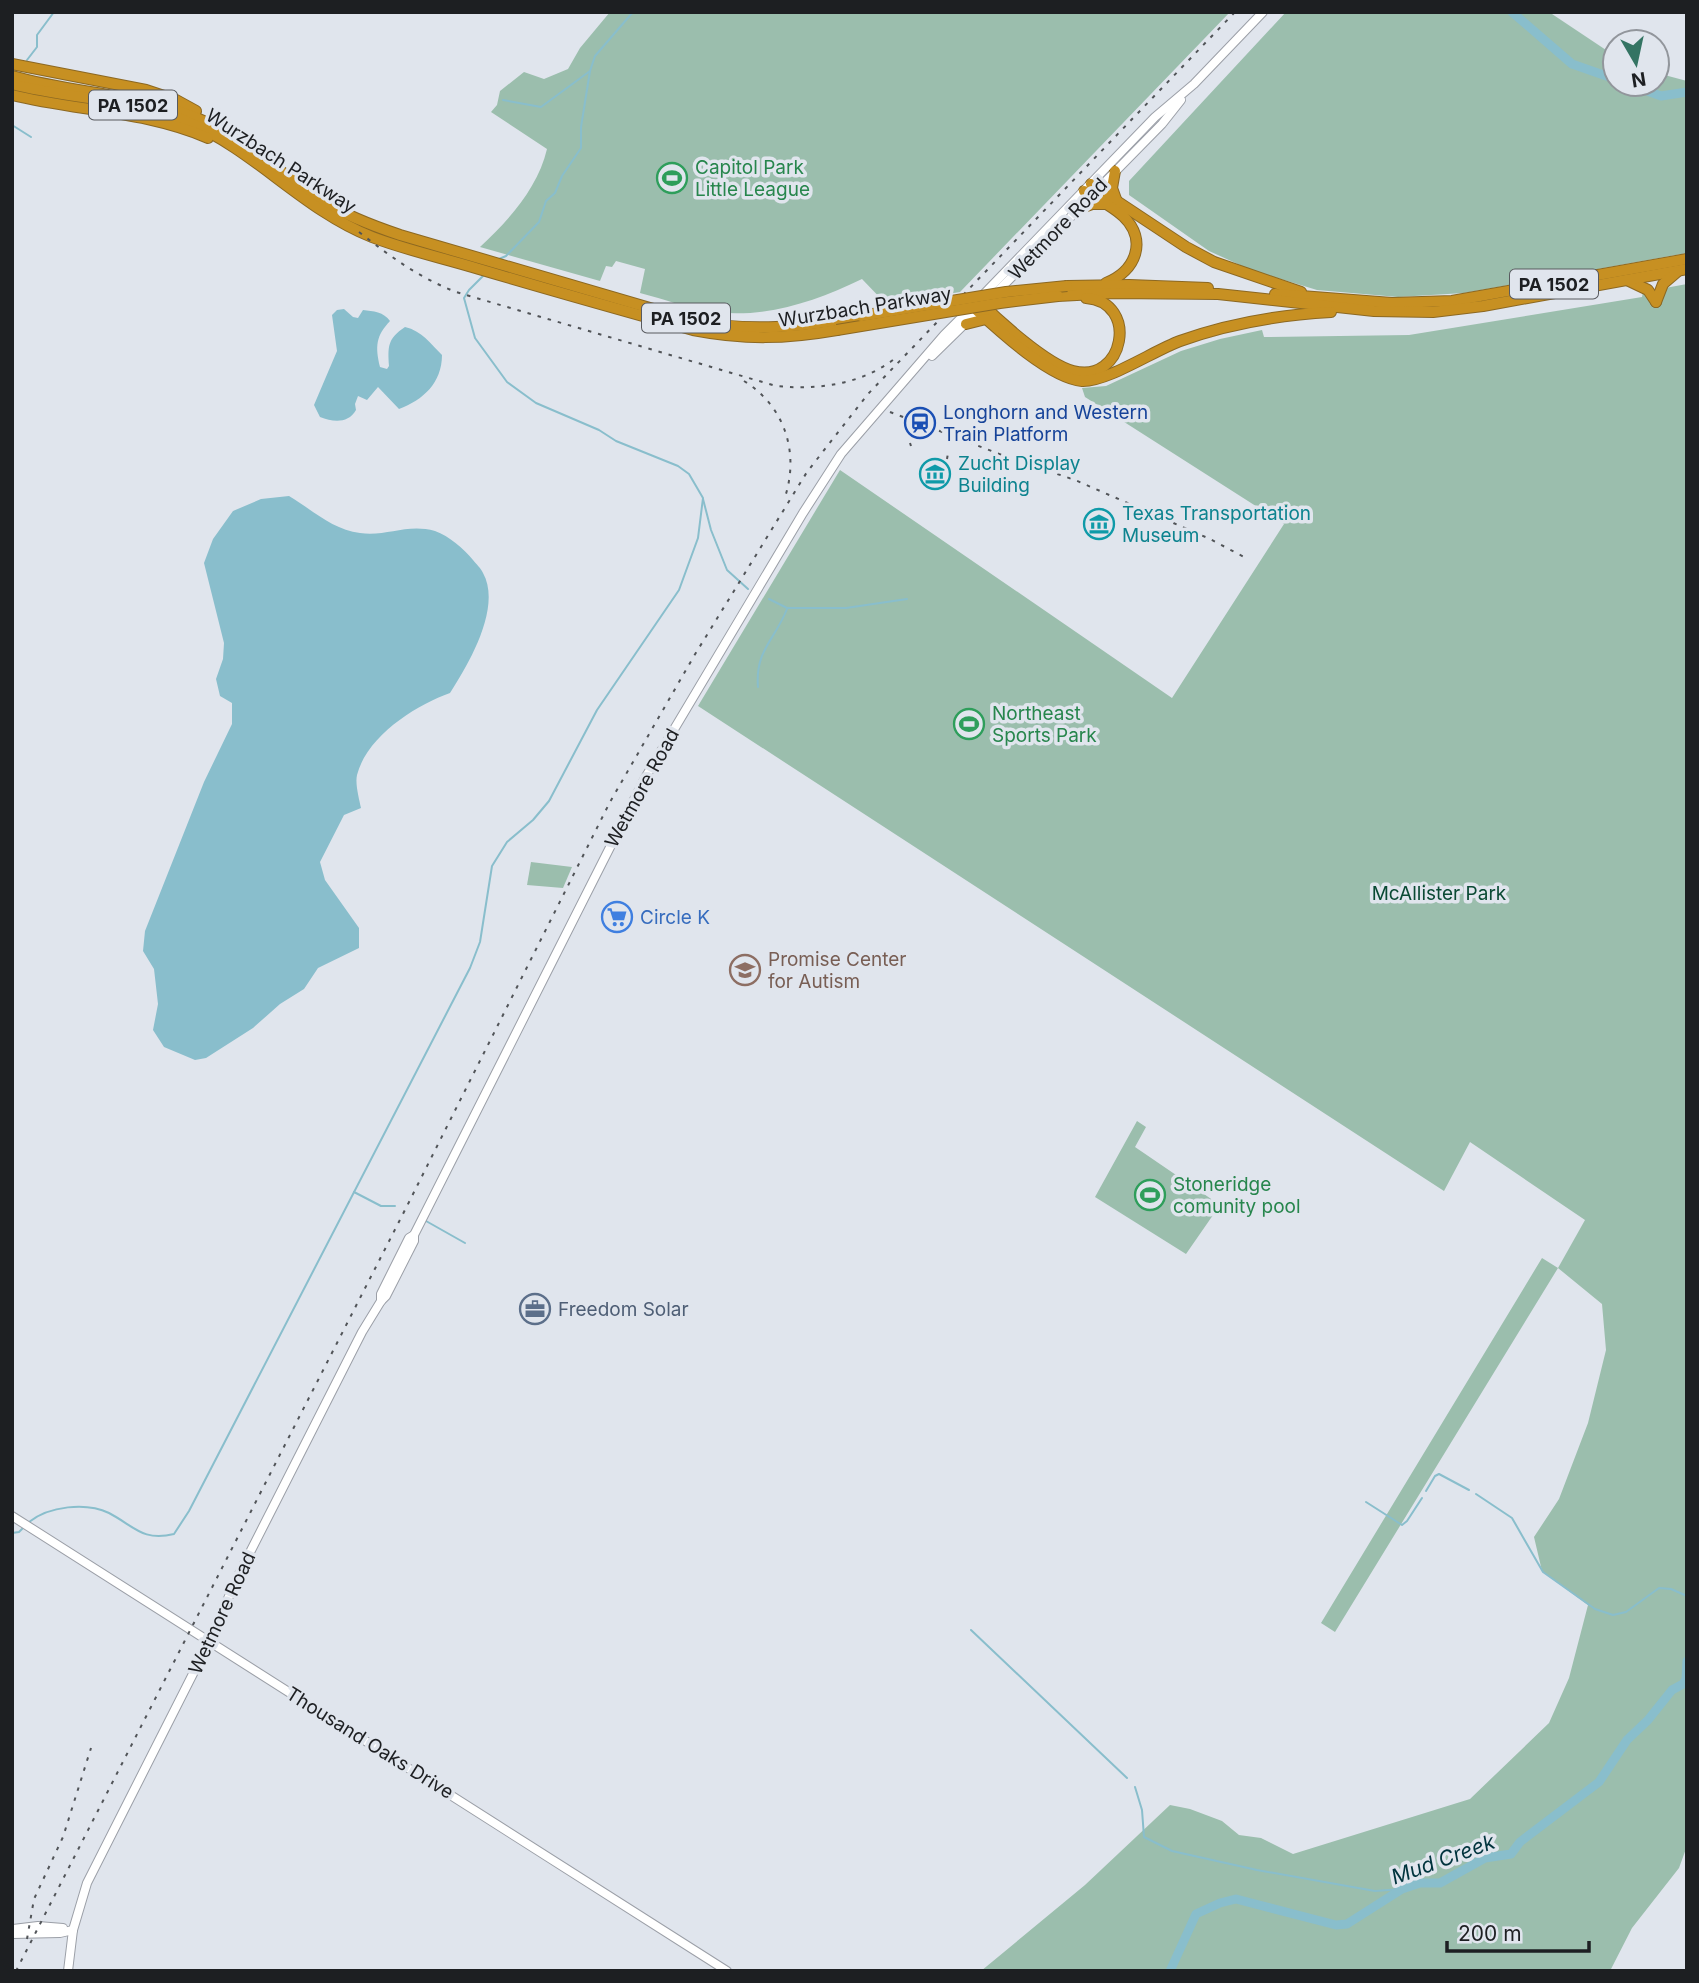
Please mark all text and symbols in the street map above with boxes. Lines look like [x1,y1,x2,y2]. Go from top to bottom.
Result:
north arrow [1601,28,1671,98]
text: N [1630,67,1648,92]
road number: PA 1502 [89,90,177,120]
street label: Wurzbach Parkway [201,104,361,218]
place label: Capitol Park Little League [695,156,810,201]
sports icon: Capitol Park Little League [655,161,689,195]
street label: Wetmore Road [1004,173,1112,285]
road number: PA 1502 [1510,270,1598,298]
street label: Wurzbach Parkway [777,282,953,332]
road number: PA 1502 [642,304,730,332]
place label: Longhorn and Western Train Platform [943,401,1148,446]
station icon: Longhorn and Western Train Platform [903,406,937,440]
place label: Zucht Display Building [958,452,1081,497]
museum icon: Zucht Display Building [918,457,952,491]
place label: Texas Transportation Museum [1122,502,1311,547]
museum icon: Texas Transportation Museum [1082,507,1116,541]
place label: Northeast Sports Park [992,702,1097,747]
sports icon: Northeast Sports Park [952,707,986,741]
street label: Wetmore Road [600,725,684,851]
park label: McAllister Park [1372,882,1507,905]
supermarket icon: Circle K [600,900,634,934]
place label: Circle K [640,906,710,929]
place label: Promise Center for Autism [768,948,907,993]
school or university icon: Promise Center for Autism [728,953,762,987]
place label: Stoneridge comunity pool [1173,1173,1301,1218]
sports icon: Stoneridge comunity pool [1133,1178,1167,1212]
office icon: Freedom Solar [518,1292,552,1326]
place label: Freedom Solar [558,1298,689,1321]
street label: Wetmore Road [184,1548,260,1678]
street label: Thousand Oaks Drive [282,1682,458,1804]
water label: Mud Creek [1388,1828,1499,1889]
scale bar [1447,1910,1589,1954]
text: 200 m [1458,1921,1522,1946]

